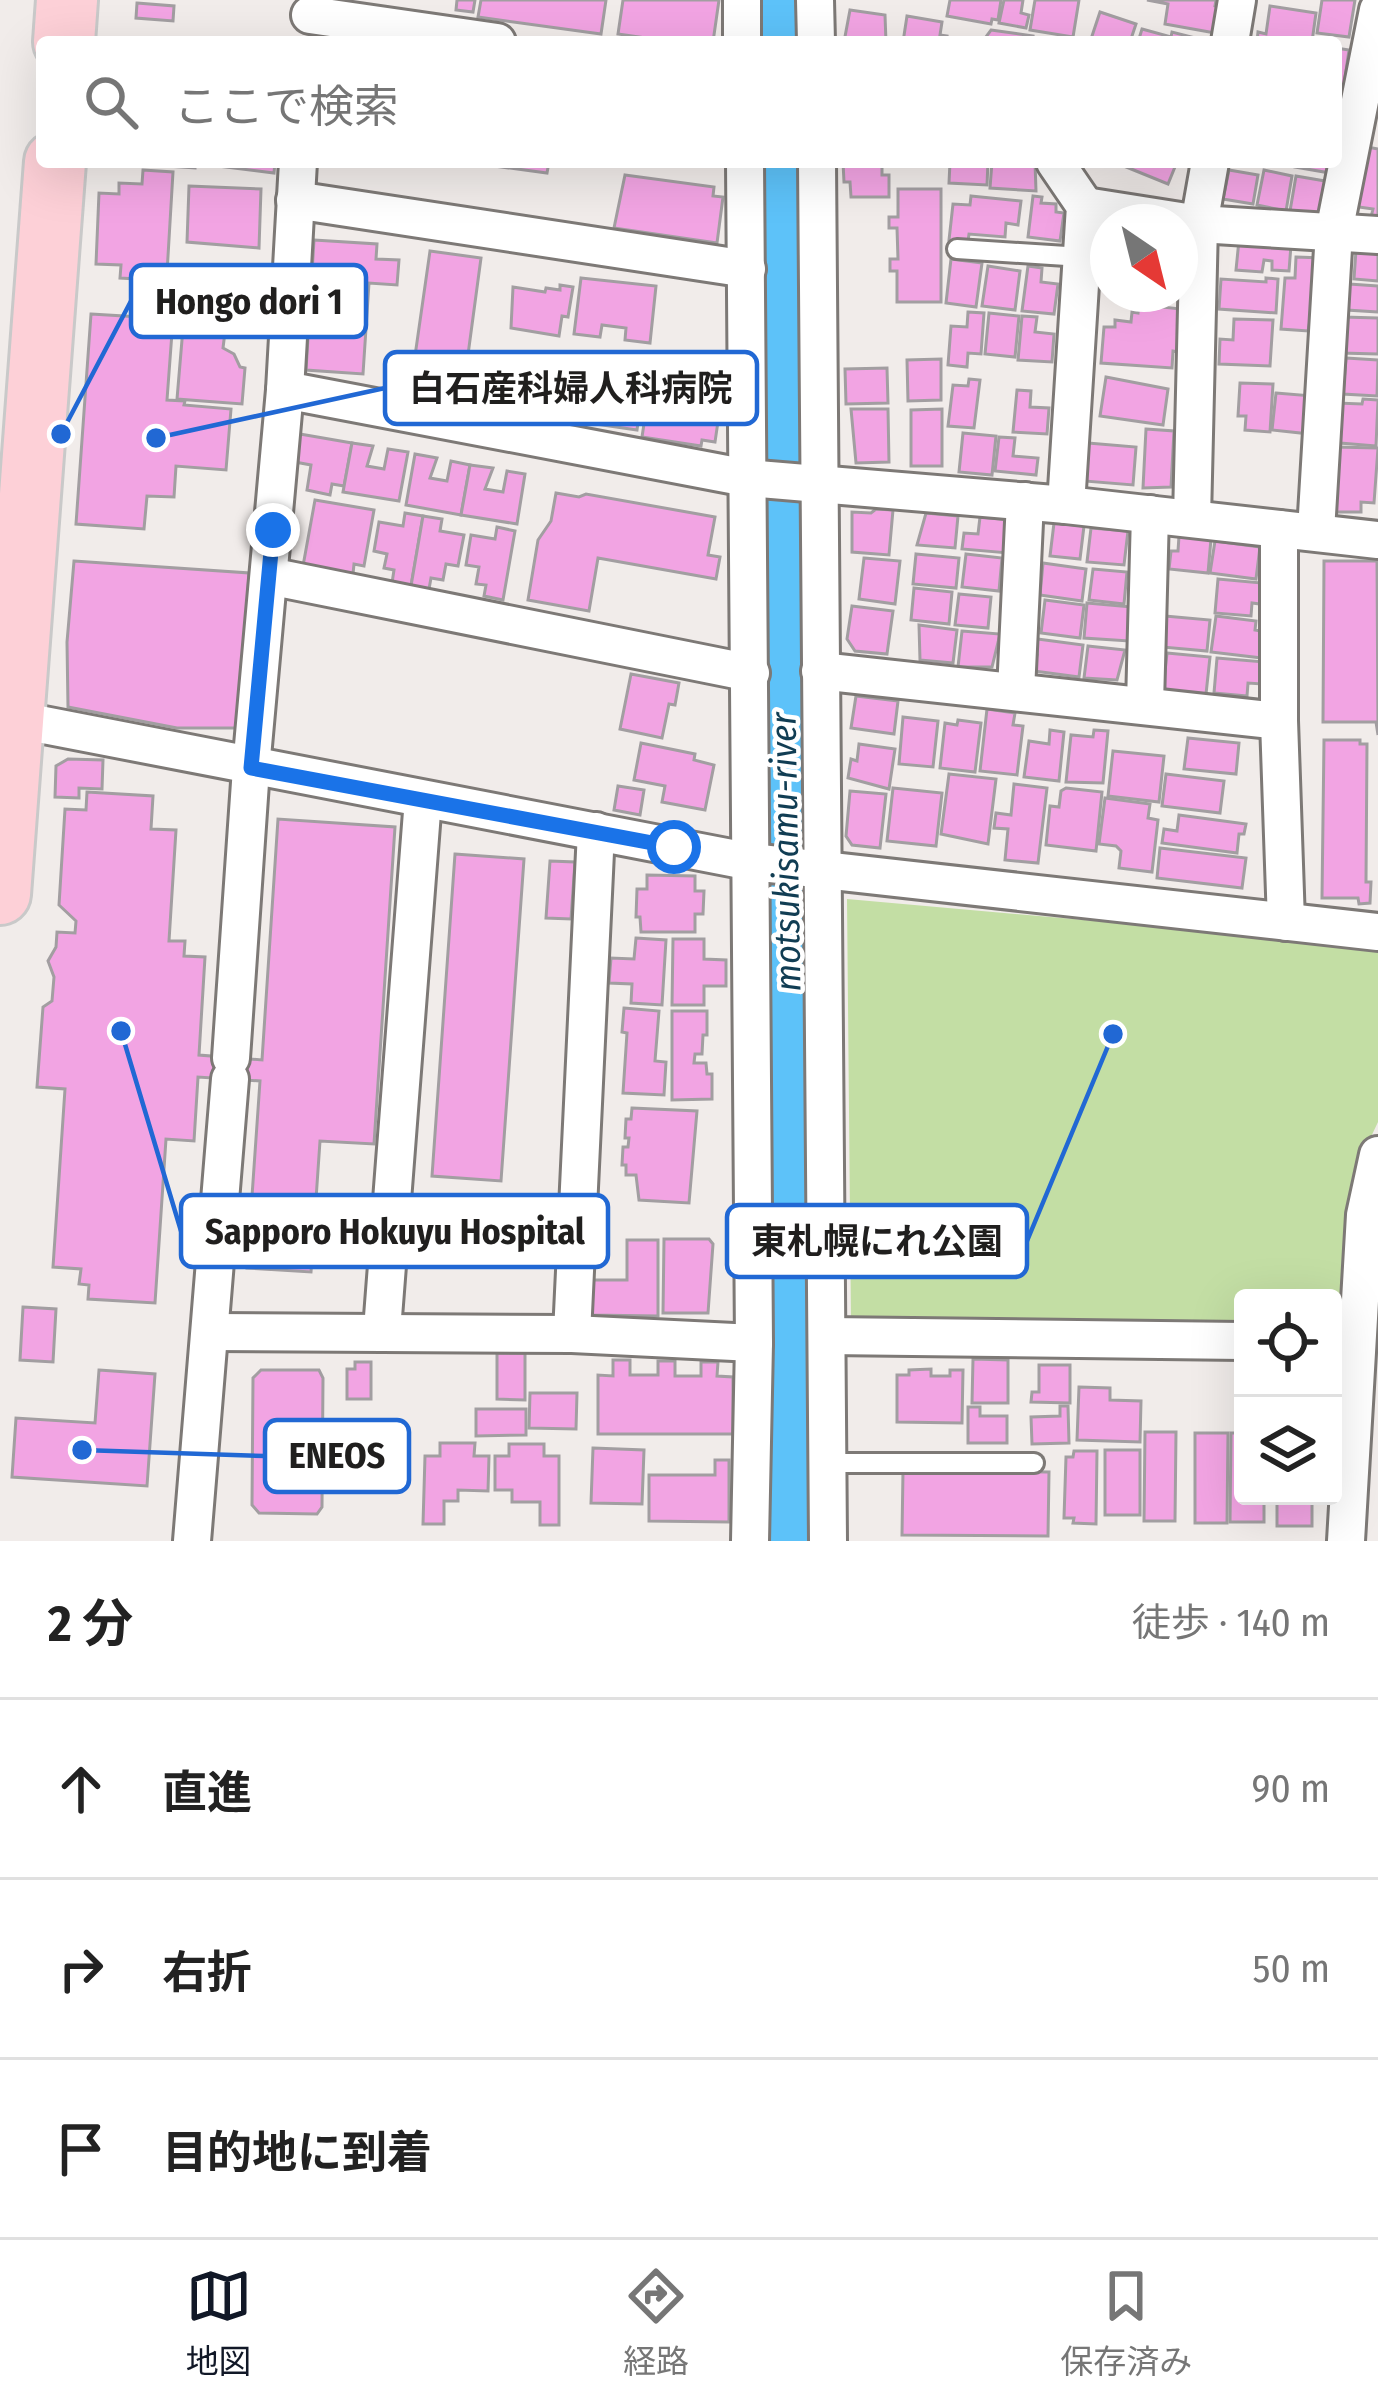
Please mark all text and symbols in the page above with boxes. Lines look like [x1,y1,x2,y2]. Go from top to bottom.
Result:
search box [36,36,1342,168]
icon: search [78,69,144,135]
text: ここで検索 [174,80,399,134]
north arrow [1090,204,1198,312]
callout: Hongo dori 1 [131,265,366,337]
text: Hongo dori 1 [155,280,343,324]
callout: 白石産科婦人科病院 [385,352,757,424]
text: 白石産科婦人科病院 [409,367,733,411]
route end [246,503,300,557]
water label: motsukisamu-river [762,711,810,992]
route start [647,820,701,874]
callout: Sapporo Hokuyu Hospital [181,1195,608,1267]
callout: 東札幌にれ公園 [727,1205,1027,1277]
text: Sapporo Hokuyu Hospital [205,1210,585,1254]
text: 東札幌にれ公園 [751,1220,1003,1264]
map controls [1234,1289,1342,1505]
button: locate [1234,1289,1342,1397]
button: layers [1234,1397,1342,1505]
callout: ENEOS [265,1420,409,1492]
text: ENEOS [289,1434,385,1478]
text: 2 分 [48,1593,133,1655]
text: 徒歩 · 140 m [1132,1600,1330,1646]
icon: ahead [48,1756,114,1822]
text: 直進 [162,1766,252,1820]
text: 90 m [1252,1766,1330,1812]
icon: right [48,1936,114,2002]
text: 右折 [162,1946,252,2000]
text: 50 m [1253,1946,1330,1992]
icon: arrive [48,2116,114,2182]
text: 目的地に到着 [162,2126,432,2180]
tab: 地図 [186,2263,252,2383]
tab: 経路 [623,2263,689,2383]
tab: 保存済み [1060,2263,1192,2383]

